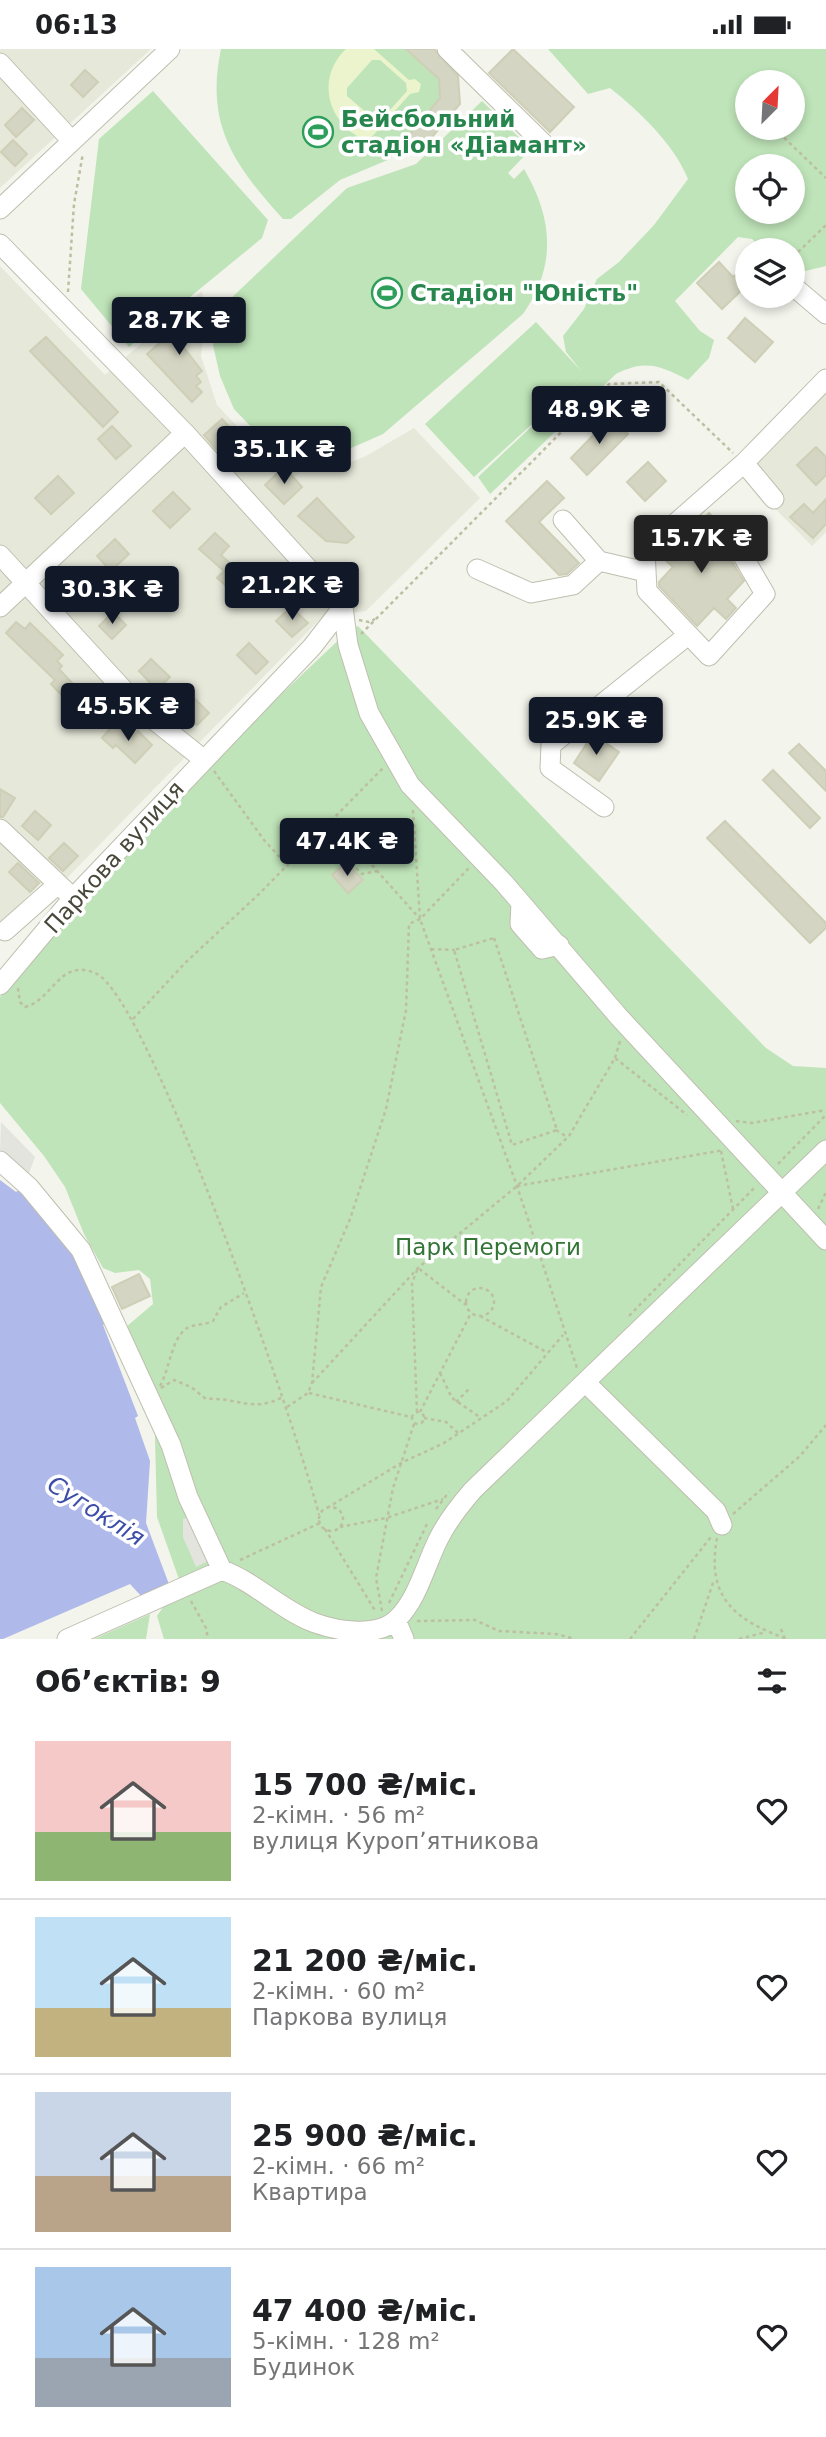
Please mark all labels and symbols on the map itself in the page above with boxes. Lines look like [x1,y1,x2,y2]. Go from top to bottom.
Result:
north arrow [735,70,805,140]
place label: Бейсбольний стадіон «Діамант» [341,106,587,158]
sports icon: Бейсбольний стадіон «Діамант» [301,115,335,149]
sports icon: Стадіон "Юність" [370,276,404,310]
place label: Стадіон "Юність" [410,280,638,306]
pin: 28.7K ₴ [114,297,244,357]
pin: 48.9K ₴ [534,387,664,446]
pin: 35.1K ₴ [219,427,349,486]
pin: 15.7K ₴ [636,515,766,575]
pin: 21.2K ₴ [227,563,357,622]
pin: 30.3K ₴ [47,567,177,626]
pin: 45.5K ₴ [63,683,193,743]
pin: 25.9K ₴ [531,697,661,757]
street label: Паркова вулиця [39,776,189,938]
pin: 47.4K ₴ [282,819,412,878]
park label: Парк Перемоги [395,1234,581,1260]
water label: Сугоклія [42,1470,150,1552]

